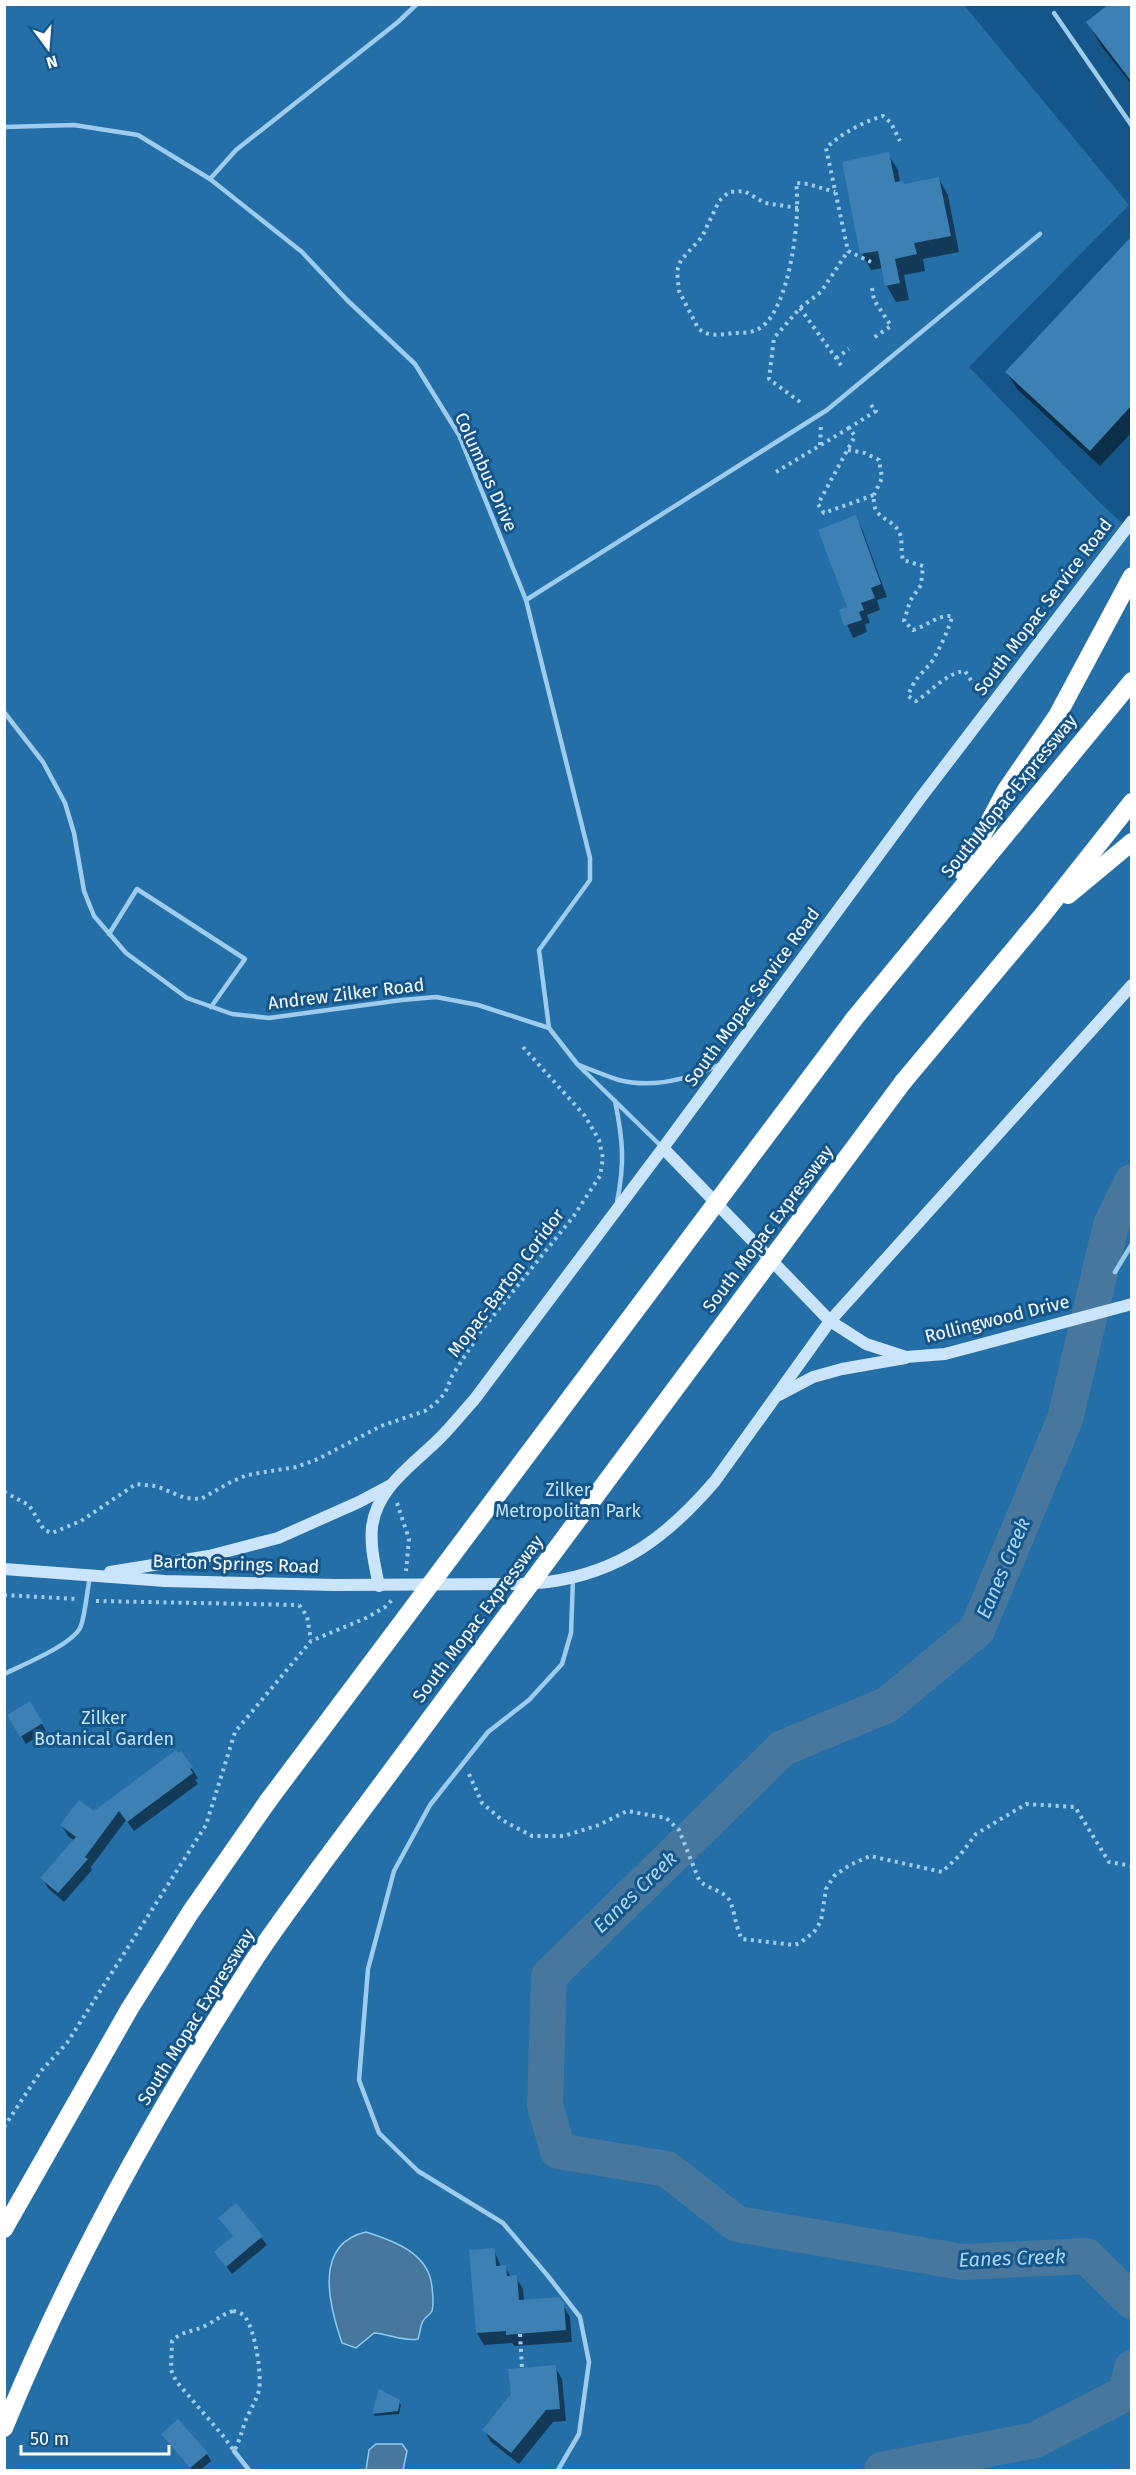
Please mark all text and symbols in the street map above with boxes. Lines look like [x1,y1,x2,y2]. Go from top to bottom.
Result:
north arrow [18,18,78,78]
text: N [44,51,60,73]
street label: Columbus Drive [450,409,522,535]
street label: South Mopac Service Road [969,514,1117,700]
street label: South Mopac Expressway [936,710,1082,882]
street label: South Mopac Service Road [680,903,824,1091]
street label: Andrew Zilker Road [267,973,425,1015]
street label: South Mopac Expressway [698,1141,838,1317]
street label: Mopac-Barton Coridor [443,1204,569,1362]
street label: Rollingwood Drive [922,1290,1072,1348]
park label: Zilker Metropolitan Park [495,1479,642,1522]
water label: Eanes Creek [971,1514,1035,1622]
street label: South Mopac Expressway [408,1531,548,1707]
street label: Barton Springs Road [152,1550,320,1578]
park label: Zilker Botanical Garden [34,1707,174,1750]
water label: Eanes Creek [588,1846,682,1938]
street label: South Mopac Expressway [133,1925,259,2109]
water label: Eanes Creek [958,2244,1066,2272]
scale bar [21,2418,170,2456]
text: 50 m [30,2428,69,2450]

